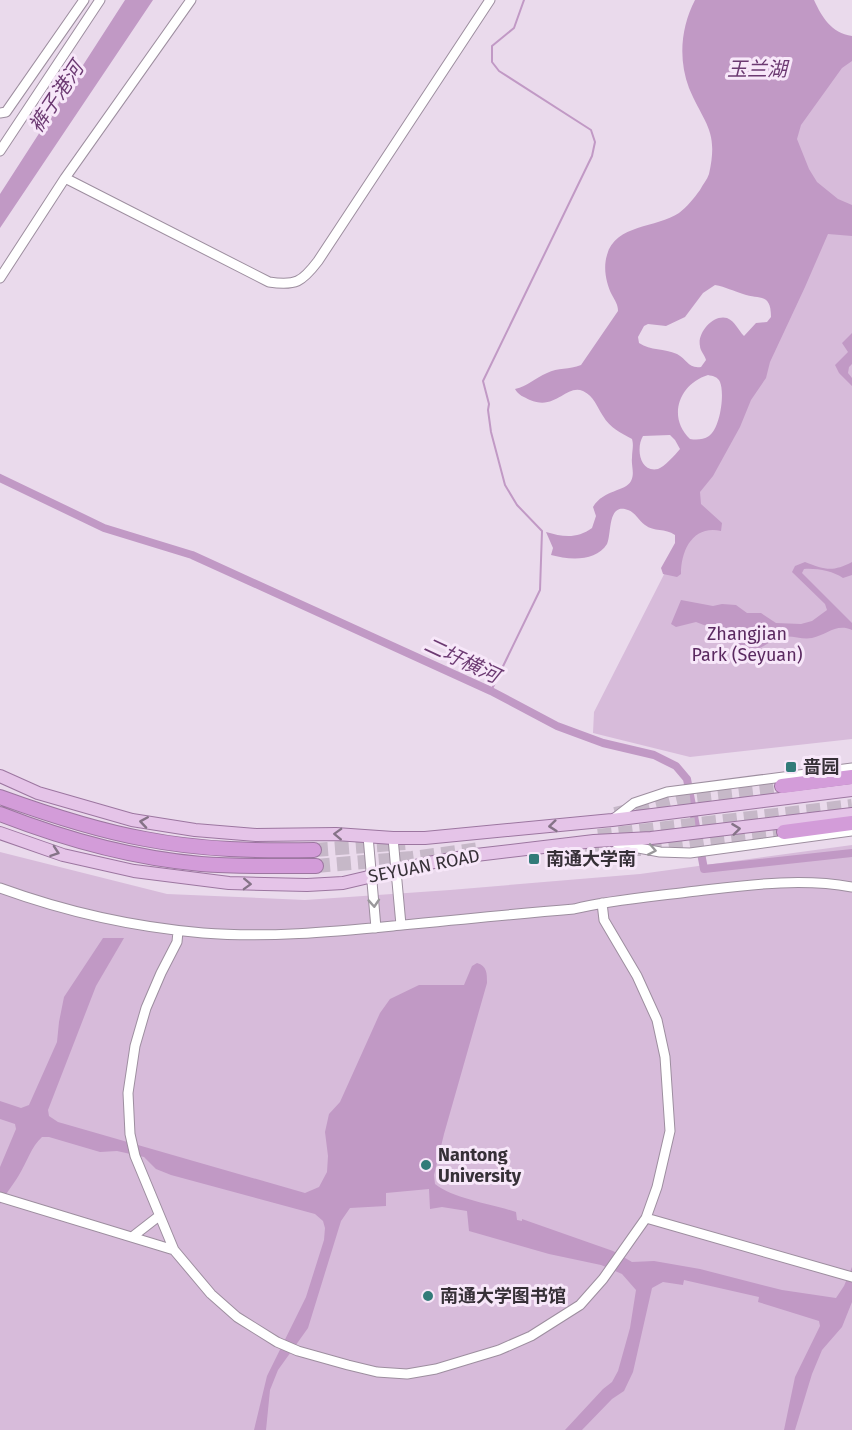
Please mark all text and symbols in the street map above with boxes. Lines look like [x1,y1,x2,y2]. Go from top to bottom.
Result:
water label: 裤子港河 [24,54,91,137]
water label: 玉兰湖 [727,57,790,81]
park label: Zhangjian Park (Seyuan) [691,623,803,666]
water label: 二圩横河 [421,632,507,689]
place label: 啬园 [803,756,839,778]
marker: 啬园 [784,760,798,774]
one-way arrow [139,816,149,828]
one-way arrow [549,819,558,832]
one-way arrow [731,823,740,835]
one-way arrow [334,828,343,841]
one-way arrow [646,843,656,856]
street label: SEYUAN ROAD [366,844,482,888]
one-way arrow [49,845,60,857]
place label: 南通大学南 [546,848,636,870]
marker: 南通大学南 [527,852,541,866]
one-way arrow [243,877,252,890]
one-way arrow [367,899,380,908]
place label: Nantong University [438,1144,522,1187]
marker: Nantong University [419,1158,433,1172]
place label: 南通大学图书馆 [440,1285,566,1307]
marker: 南通大学图书馆 [421,1289,435,1303]

